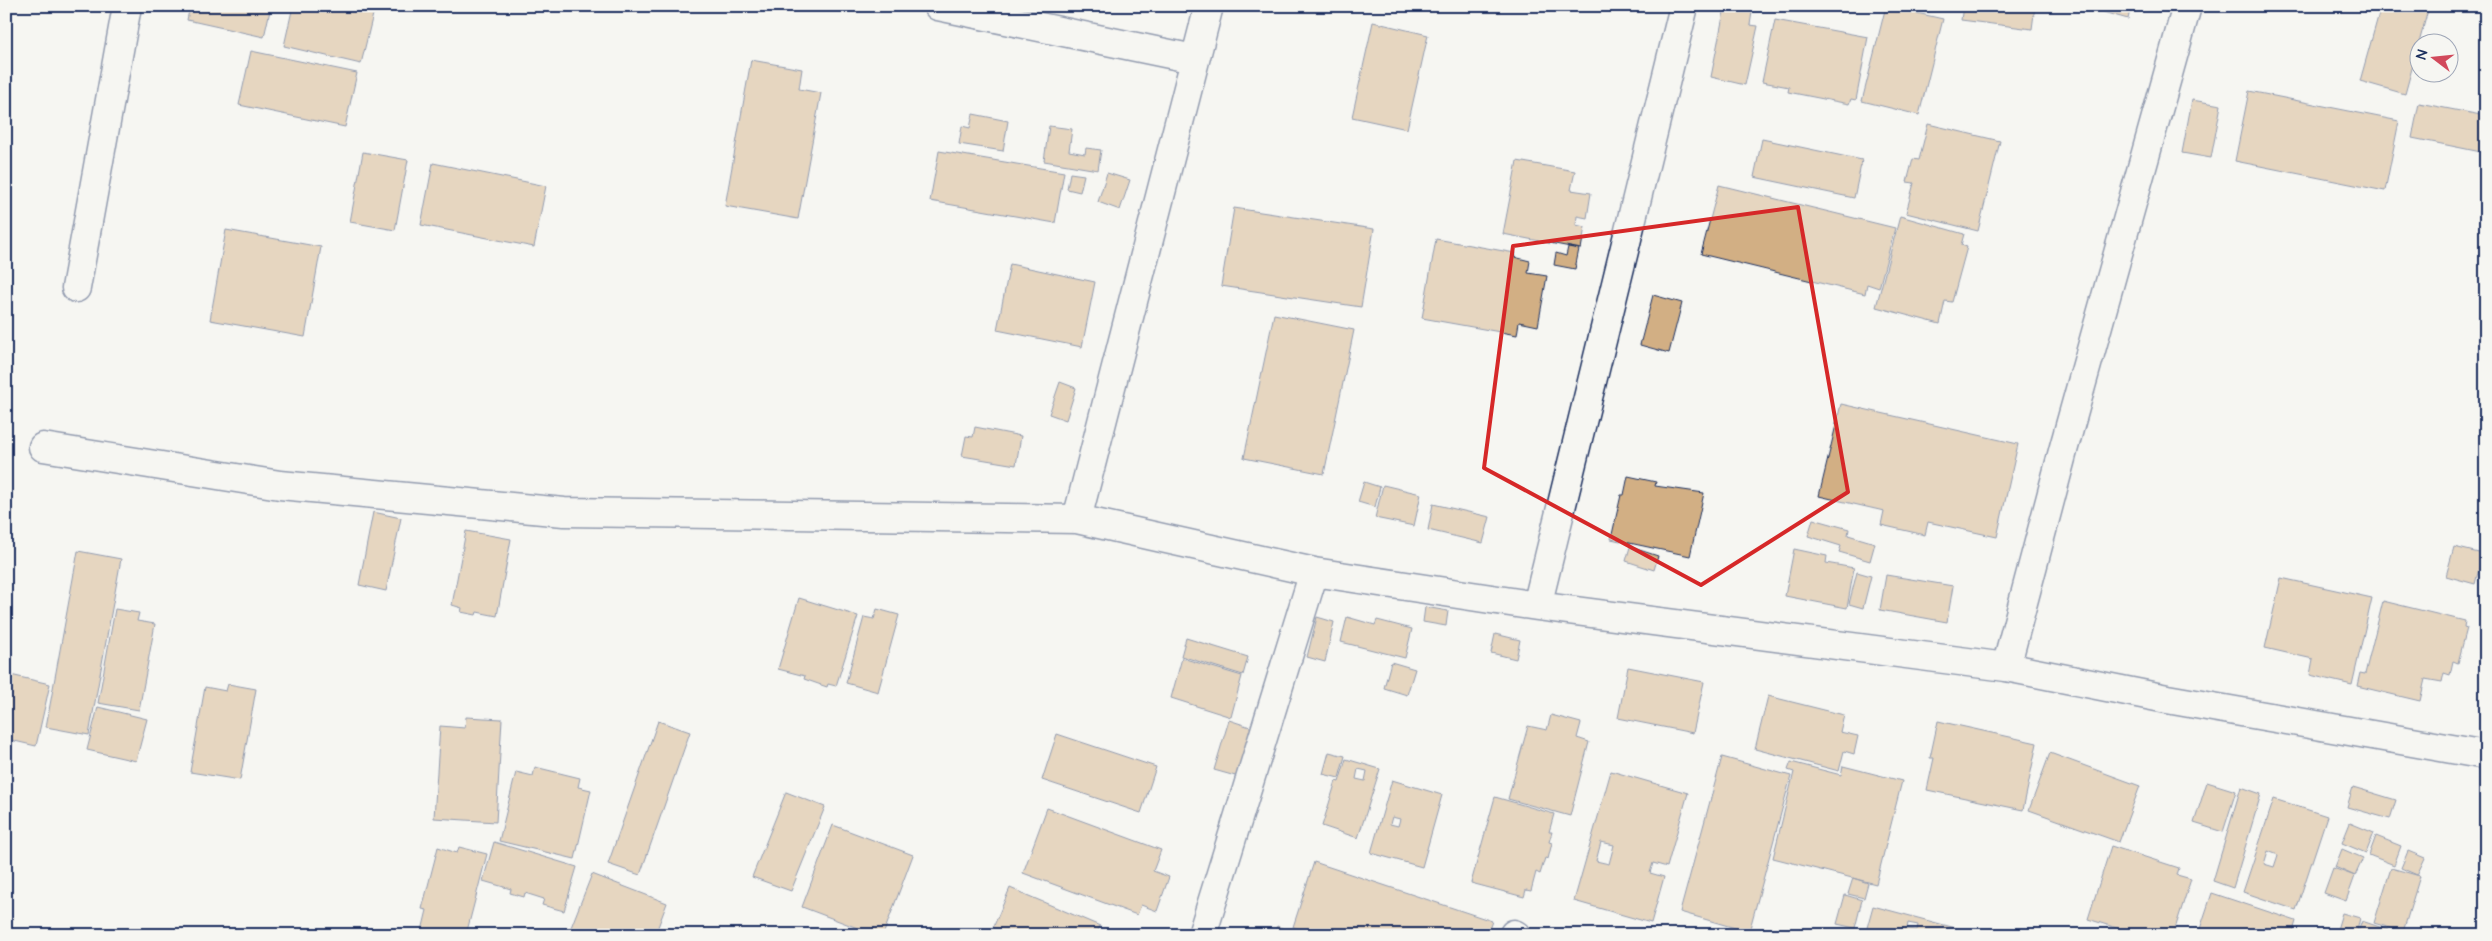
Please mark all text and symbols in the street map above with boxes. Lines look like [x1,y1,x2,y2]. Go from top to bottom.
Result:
north arrow [2410,32,2460,82]
text: N [2412,48,2433,62]

